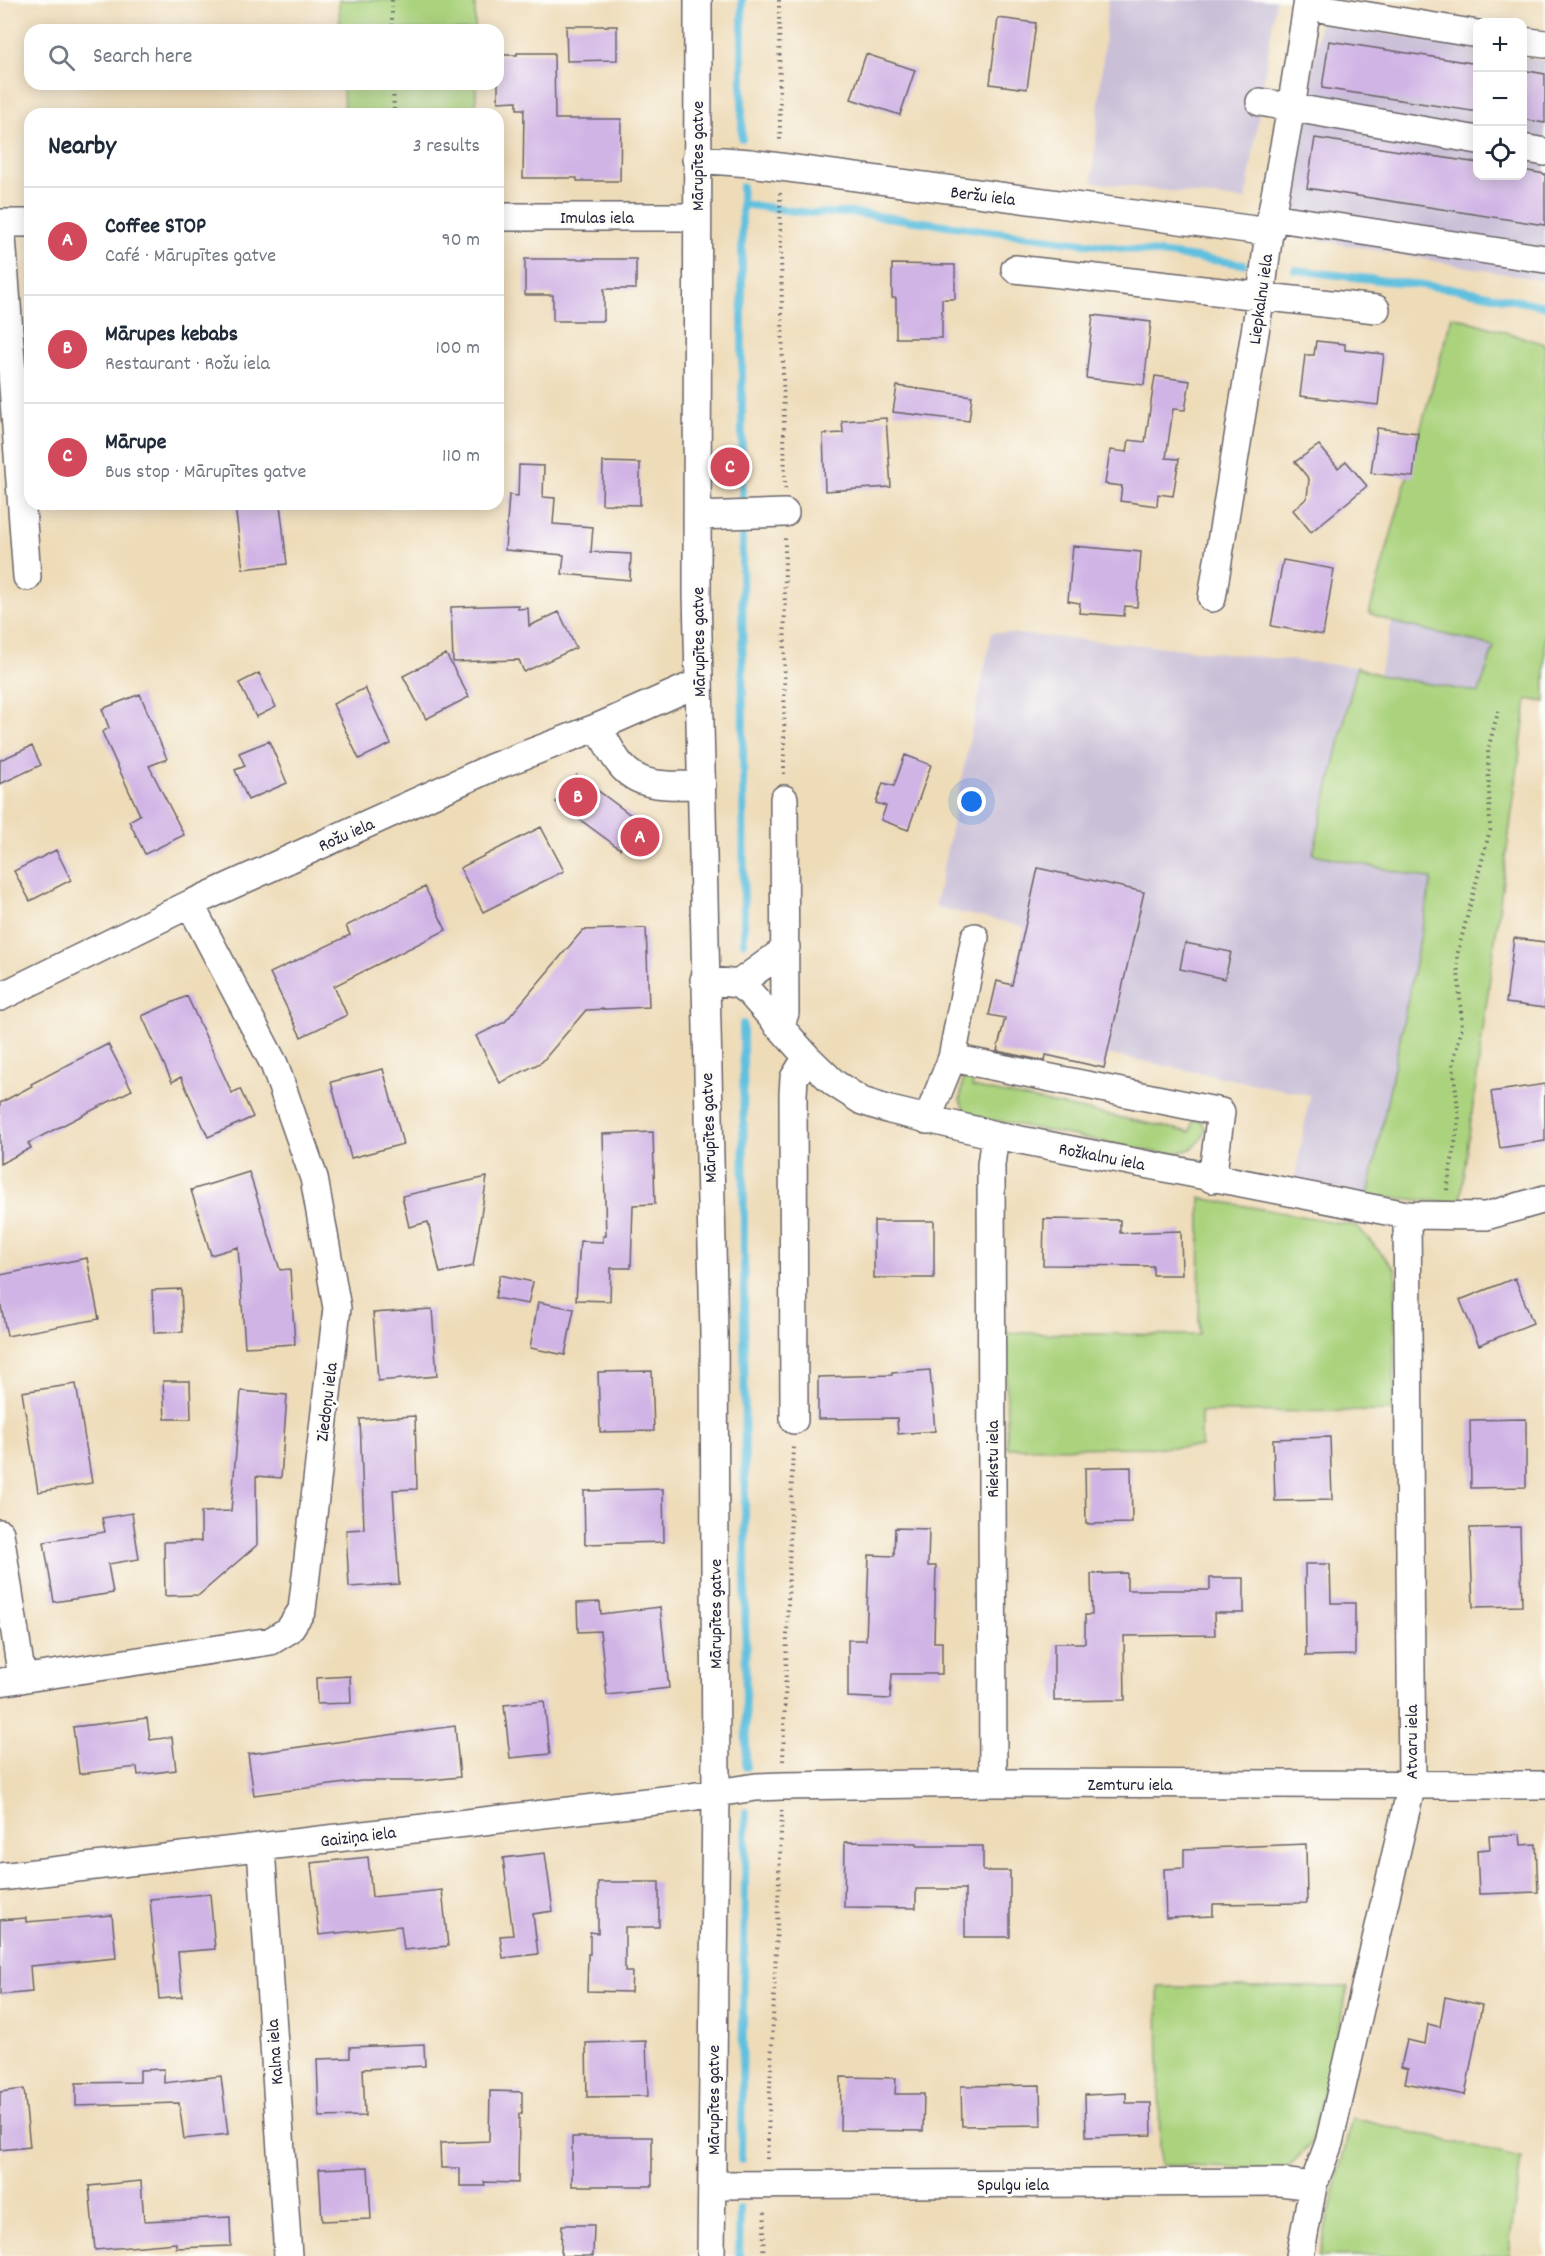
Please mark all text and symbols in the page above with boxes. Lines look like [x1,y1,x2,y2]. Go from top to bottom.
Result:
map controls [1473,18,1527,180]
button: + [1473,18,1527,72]
search box [24,24,504,90]
icon: search [45,41,78,74]
text: Search here [93,42,192,73]
button: − [1473,72,1527,126]
street label: Mārupītes gatve [687,101,712,211]
button: locate [1473,126,1527,180]
text: Nearby [48,129,116,166]
text: 3 results [413,133,480,161]
street label: Beržu iela [949,181,1017,214]
street label: Imulas iela [560,207,635,232]
text: Coffee STOP [105,212,206,243]
text: A [62,227,73,255]
text: 90 m [442,227,480,255]
text: Café · Mārupītes gatve [105,243,276,271]
street label: Liepkalnu iela [1244,252,1281,346]
text: Mārupes kebabs [105,320,238,351]
text: B [63,335,72,363]
text: 100 m [436,335,480,363]
text: Restaurant · Rožu iela [105,351,270,379]
text: Mārupe [105,428,166,459]
text: C [63,443,72,471]
text: 110 m [442,443,480,471]
pin: C [710,444,750,490]
text: Bus stop · Mārupītes gatve [105,459,306,487]
street label: Mārupītes gatve [687,587,714,697]
pin: B [558,774,598,820]
your location [957,787,986,816]
street label: Rožu iela [315,813,379,860]
pin: A [620,814,660,860]
street label: Mārupītes gatve [696,1072,725,1183]
street label: Rožkalnu iela [1056,1138,1147,1179]
street label: Ziedoņu iela [311,1361,346,1443]
street label: Riekstu iela [982,1420,1007,1498]
street label: Mārupītes gatve [705,1559,730,1669]
street label: Atvaru iela [1401,1704,1426,1779]
street label: Zemturu iela [1087,1774,1173,1799]
street label: Gaiziņa iela [319,1821,398,1856]
street label: Kalna iela [262,2018,291,2086]
street label: Mārupītes gatve [703,2045,728,2155]
street label: Spulgu iela [977,2174,1050,2199]

